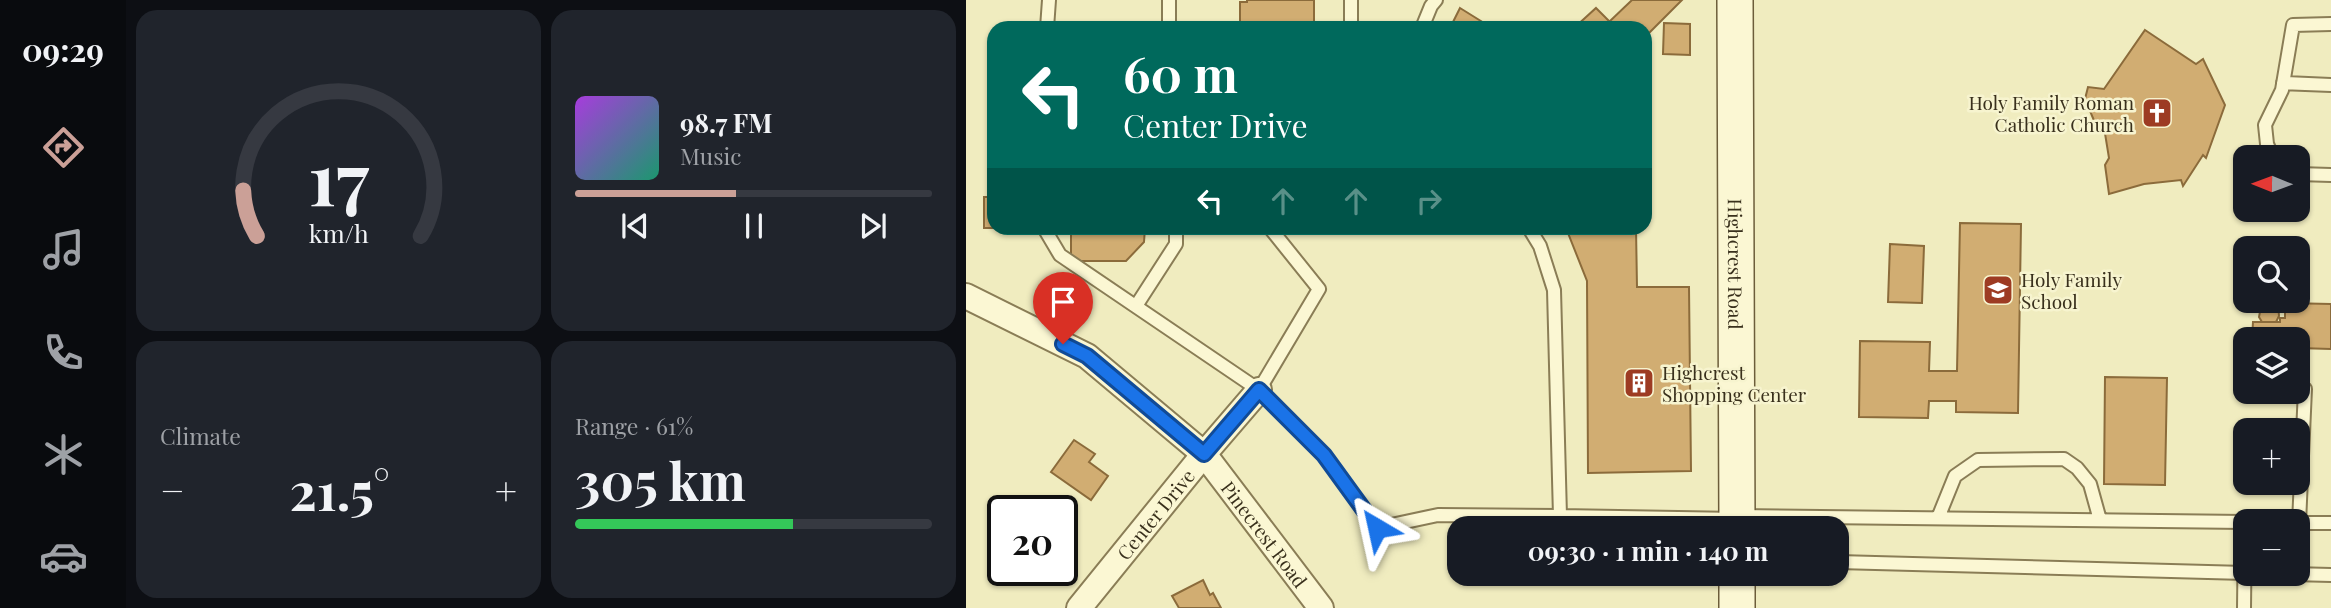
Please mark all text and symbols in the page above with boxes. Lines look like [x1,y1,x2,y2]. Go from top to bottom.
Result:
text: 09:29 [22,27,104,70]
text: 60 m [1123,40,1238,105]
icon: left [1008,49,1099,140]
place label: Holy Family Roman Catholic Church [1968,89,2135,137]
church icon: Holy Family Roman Catholic Church [2140,96,2174,130]
text: Center Drive [1123,103,1308,146]
text: 98.7 FM [680,105,772,140]
icon: directions [39,123,88,172]
text: 17 [308,128,370,225]
text: Music [680,140,741,171]
north arrow [2233,145,2310,222]
map controls [2233,145,2310,586]
icon: left [1191,182,1229,220]
icon: ahead [1264,182,1302,220]
icon: ahead [1337,182,1375,220]
icon: right [1410,182,1448,220]
street label: Highcrest Road [1723,198,1749,330]
icon: previous [616,207,654,245]
icon: pause [735,207,773,245]
icon: next [854,207,892,245]
text: km/h [309,216,369,249]
icon: music [39,225,88,274]
button: search [2233,236,2310,313]
place label: Holy Family School [2021,266,2122,314]
pin [1033,272,1093,344]
school or university icon: Holy Family School [1981,273,2015,307]
icon: arrive [1044,283,1082,321]
button: layers [2233,327,2310,404]
icon: phone [39,328,88,377]
place label: Highcrest Shopping Center [1662,359,1807,407]
building icon: Highcrest Shopping Center [1622,366,1656,400]
text: Range · 61% [575,410,693,441]
button: + [2233,418,2310,495]
text: Climate [160,420,241,451]
icon: climate [39,430,88,479]
text: 305 km [575,445,746,514]
text: 21.5° [290,455,390,524]
street label: Center Drive [1111,463,1200,565]
text: − [160,464,185,515]
text: + [495,464,517,515]
street label: Pinecrest Road [1216,475,1314,593]
position arrow [1340,491,1414,565]
speed limit sign: 20 [987,495,1078,586]
button: − [2233,509,2310,586]
icon: car [39,532,88,581]
text: 09:30 · 1 min · 140 m [1528,533,1768,568]

